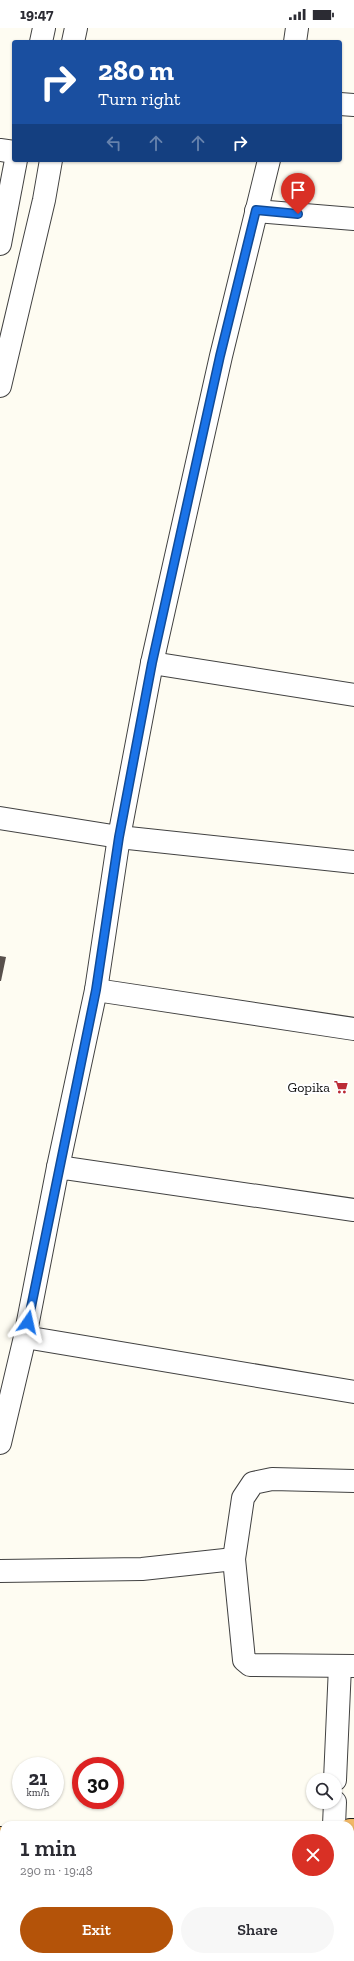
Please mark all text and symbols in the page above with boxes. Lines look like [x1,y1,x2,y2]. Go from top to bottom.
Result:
text: 19:47 [20,5,53,23]
text: 280 m [98,54,174,87]
icon: right [32,56,84,108]
text: Turn right [98,88,180,110]
icon: left [103,132,125,154]
icon: ahead [145,132,167,154]
icon: ahead [187,132,209,154]
icon: right [229,132,251,154]
pin [281,173,315,214]
icon: arrive [287,179,309,201]
place label: Gopika [287,1079,330,1096]
supermarket icon: Gopika [333,1079,349,1095]
position arrow [7,1301,49,1343]
speed limit sign: 30 [72,1757,124,1809]
text: 21 [29,1766,47,1790]
map controls [306,1773,342,1809]
button: search [306,1773,342,1809]
text: km/h [27,1787,49,1799]
text: 1 min [20,1833,76,1862]
button: close [292,1834,334,1876]
text: 290 m · 19:48 [20,1863,93,1878]
button: Exit [20,1907,173,1953]
button: Share [181,1907,334,1953]

